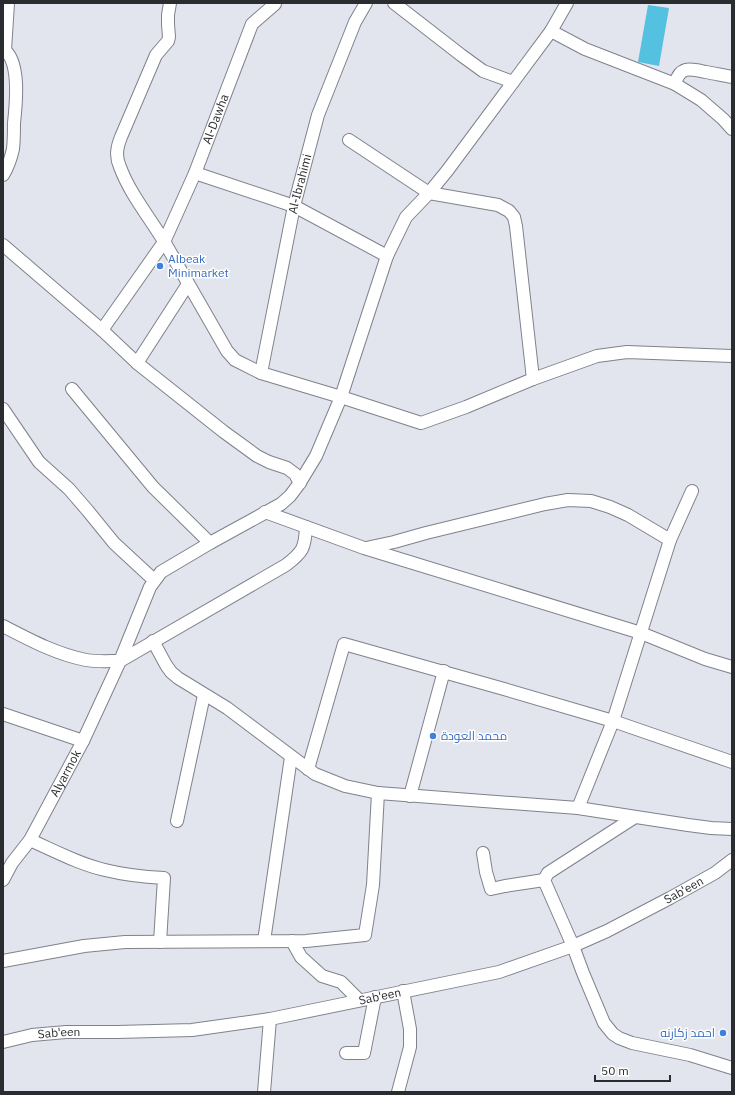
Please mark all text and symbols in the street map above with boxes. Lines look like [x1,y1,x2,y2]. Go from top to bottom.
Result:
street label: Al-Dawha [199,91,232,146]
street label: Al-Ibrahimi [285,152,314,215]
place label: Albeak Minimarket [168,251,229,280]
marker: Albeak Minimarket [155,261,165,271]
place label: محمد العودة [441,728,507,743]
marker: محمد العودة [428,731,438,741]
street label: Alyarmok [47,747,84,799]
street label: Sab'een [661,873,706,907]
street label: Sab'een [357,984,402,1008]
street label: Sab'een [37,1024,80,1041]
place label: احمد زكارنه [660,1025,715,1040]
marker: احمد زكارنه [718,1028,728,1038]
scale bar [595,1057,670,1083]
text: 50 m [601,1063,629,1078]

